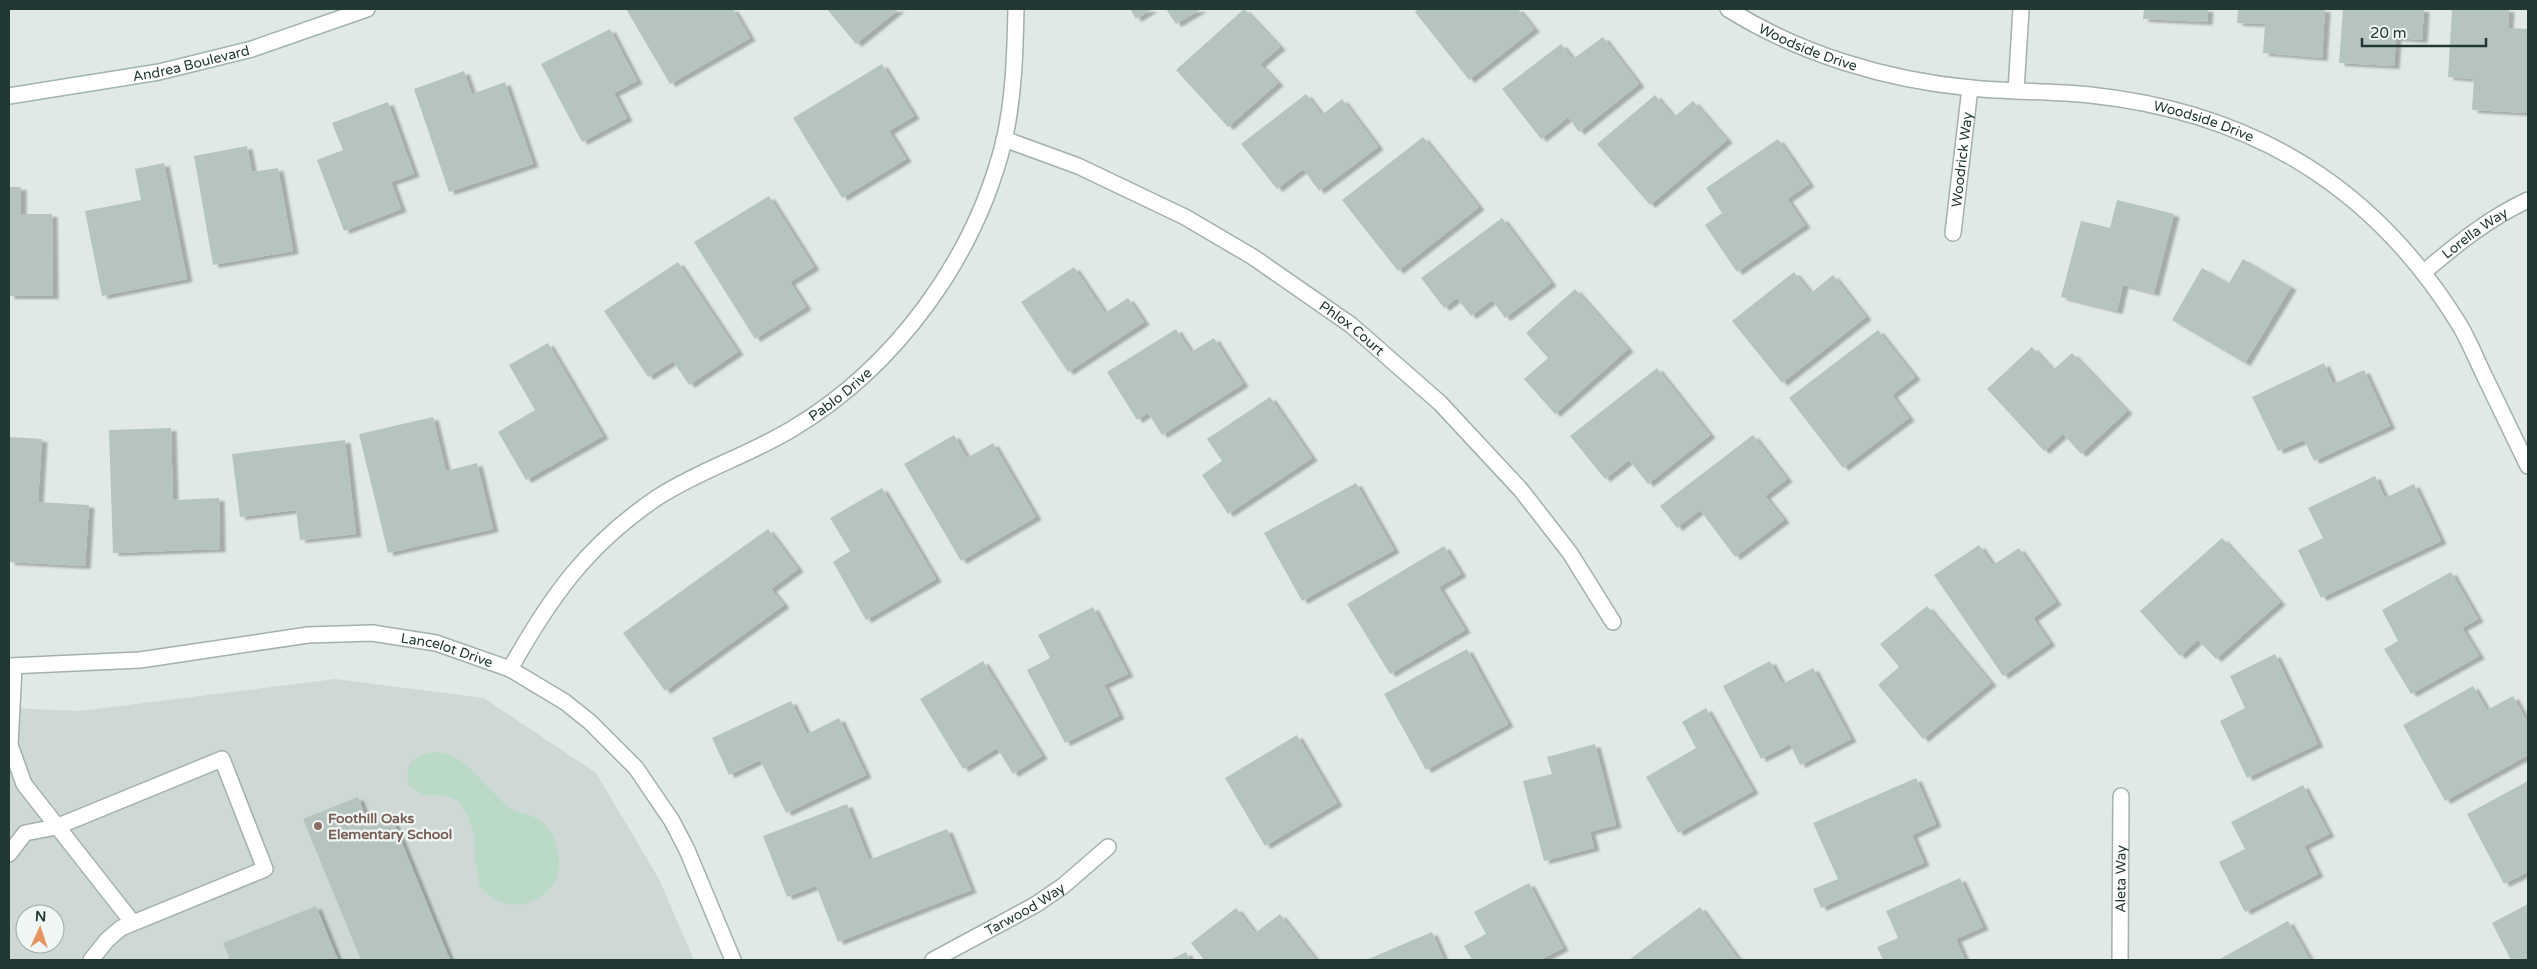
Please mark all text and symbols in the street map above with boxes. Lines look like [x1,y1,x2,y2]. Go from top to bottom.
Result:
scale bar [2362,15,2486,47]
street label: Woodside Drive [1756,20,1859,74]
text: 20 m [2370,24,2407,42]
street label: Andrea Boulevard [131,41,251,85]
street label: Woodside Drive [2152,97,2257,145]
street label: Woodrick Way [1948,110,1976,208]
street label: Lorella Way [2438,204,2511,262]
street label: Phlox Court [1316,297,1388,359]
street label: Pablo Drive [805,364,875,425]
street label: Lancelot Drive [400,629,495,671]
place label: Foothill Oaks Elementary School [328,810,452,843]
marker: Foothill Oaks Elementary School [312,820,324,832]
street label: Aleta Way [2112,845,2129,913]
street label: Tarwood Way [982,879,1068,939]
north arrow [15,904,65,954]
text: N [35,908,47,925]

